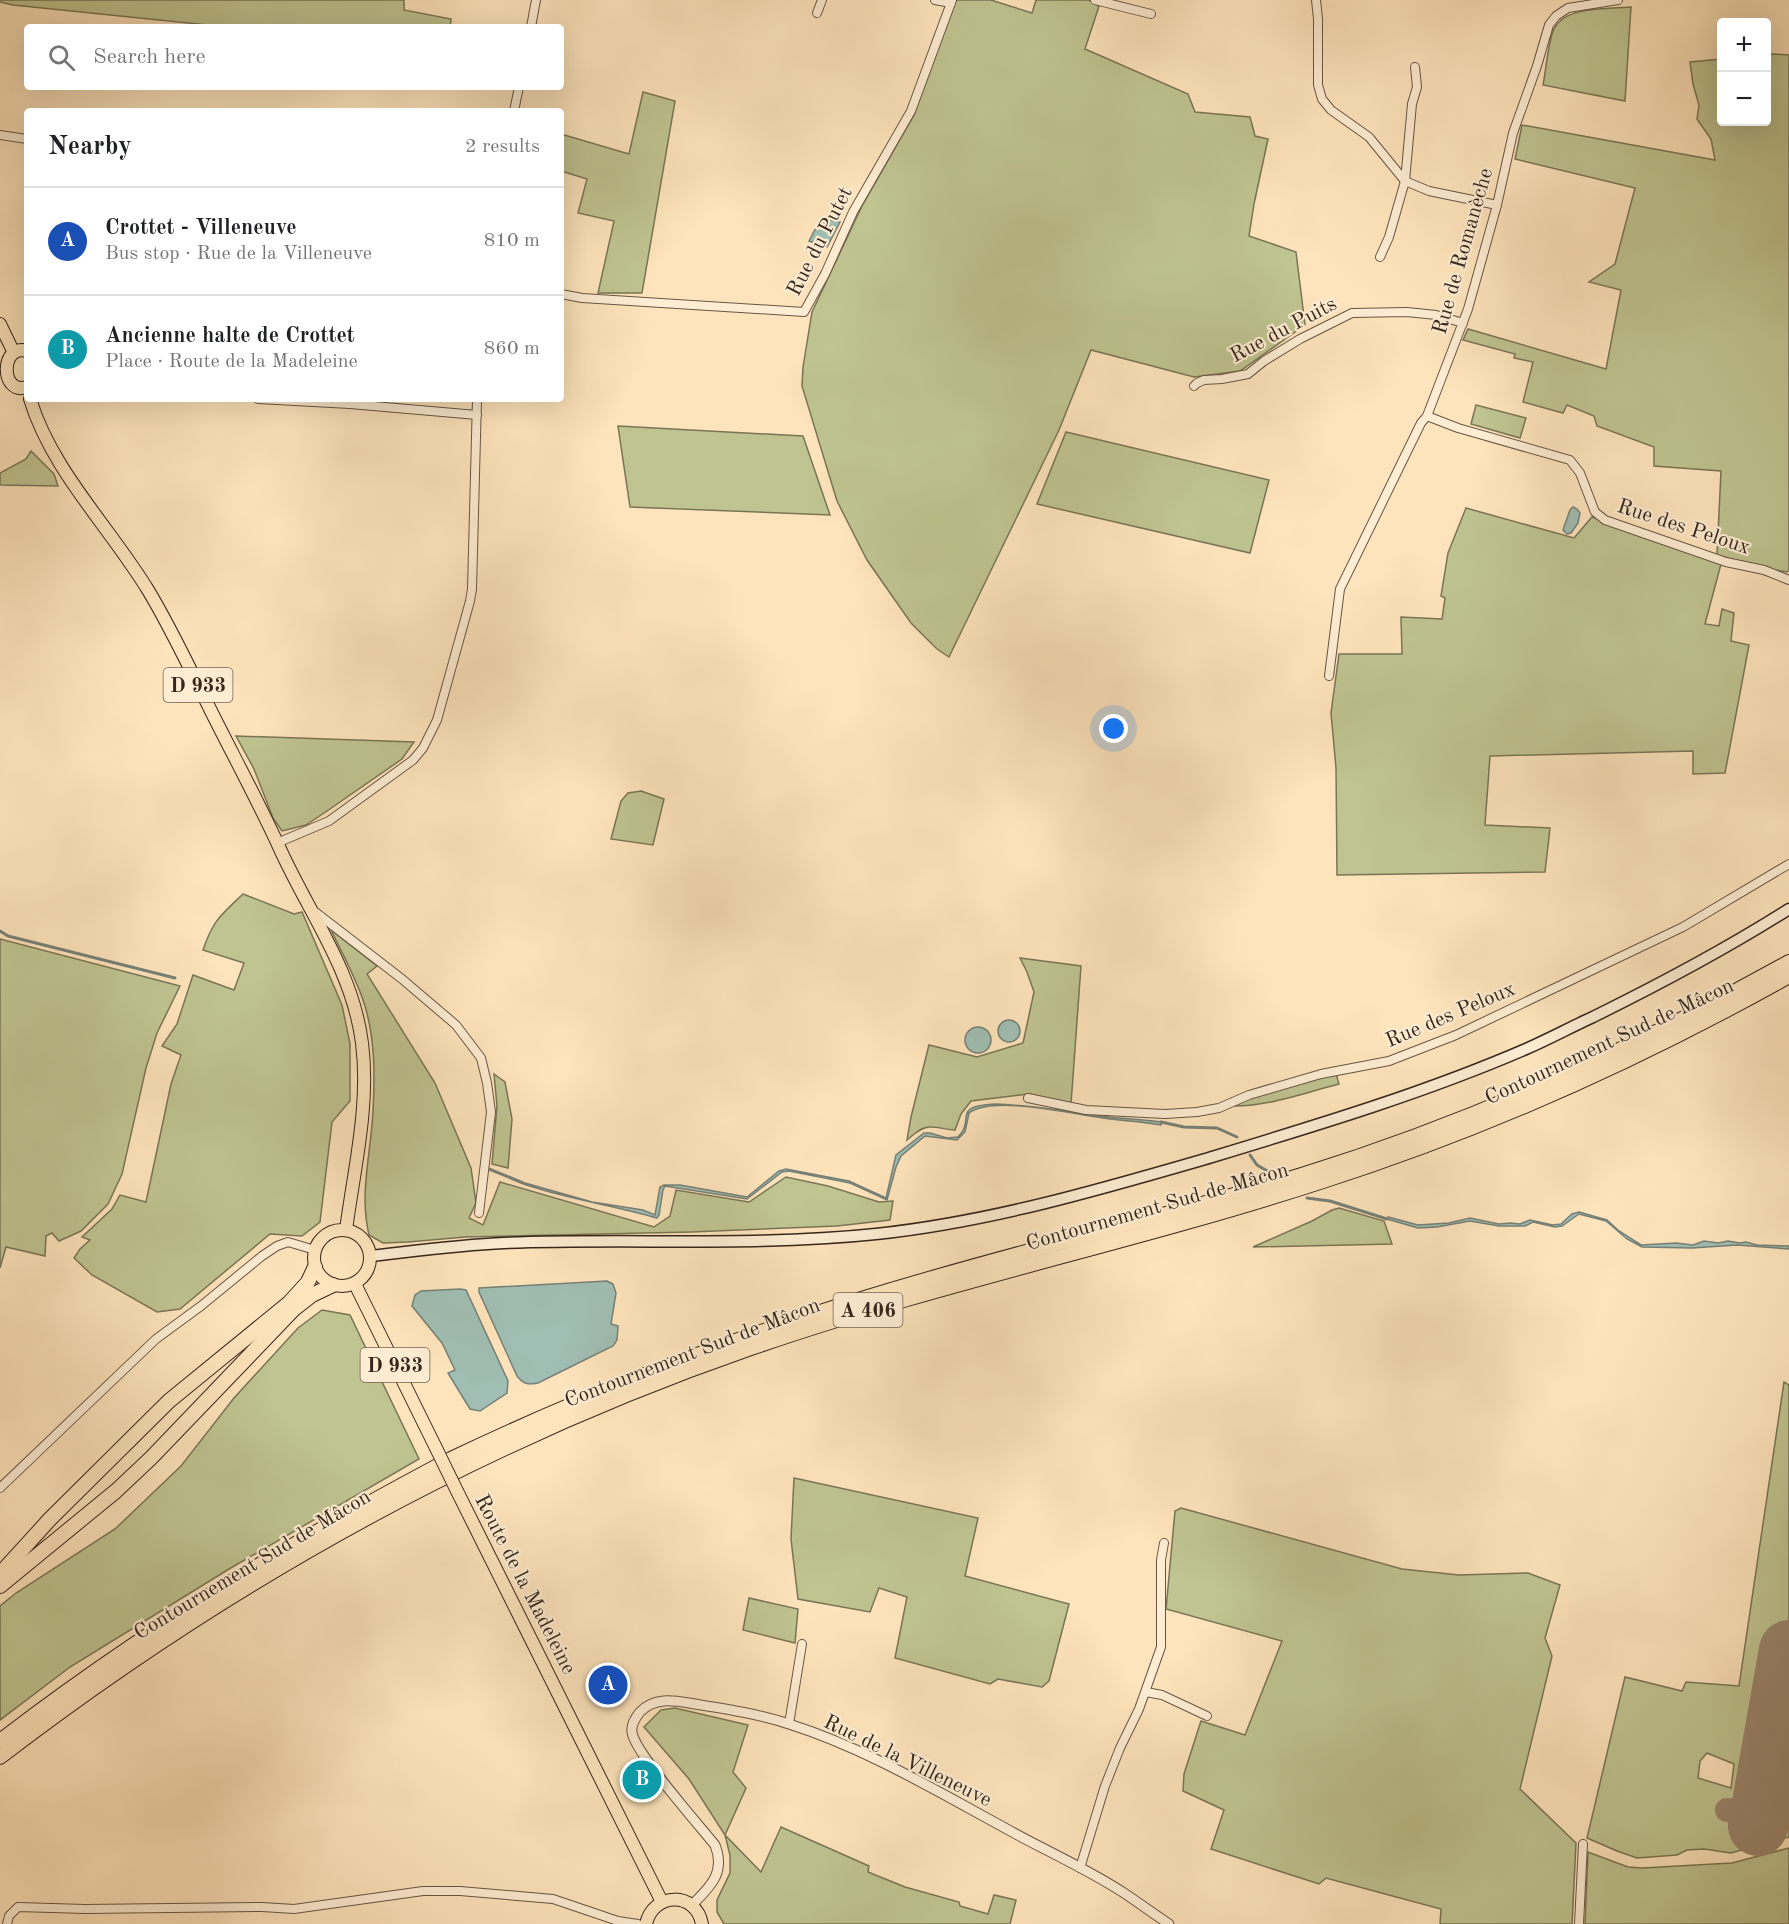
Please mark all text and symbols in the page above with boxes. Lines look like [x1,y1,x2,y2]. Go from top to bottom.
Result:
map controls [1717,18,1771,126]
button: + [1717,18,1771,72]
search box [24,24,564,90]
icon: search [45,41,78,74]
text: Search here [93,46,206,68]
button: − [1717,72,1771,126]
text: Nearby [48,134,132,160]
text: 2 results [465,137,540,157]
street label: Rue de Romanèche [1430,166,1497,337]
street label: Rue du Putet [784,184,857,300]
text: Crottet - Villeneuve [105,217,297,239]
text: A [60,231,75,251]
text: 810 m [484,231,540,251]
text: Bus stop · Rue de la Villeneuve [105,244,372,264]
street label: Rue du Puits [1227,293,1340,367]
text: Ancienne halte de Crottet [105,325,355,347]
text: B [60,339,75,359]
text: 860 m [484,339,540,359]
text: Place · Route de la Madeleine [105,352,358,372]
street label: Rue des Peloux [1614,496,1753,559]
road number: D 933 [164,668,232,702]
your location [1099,714,1128,743]
street label: Contournement Sud de Mâcon [1482,975,1737,1109]
street label: Rue des Peloux [1383,979,1518,1052]
street label: Contournement Sud de Mâcon [1024,1160,1291,1255]
road number: A 406 [834,1293,902,1327]
street label: Contournement Sud de Mâcon [562,1295,823,1412]
road number: D 933 [360,1348,430,1382]
street label: Contournement Sud de Mâcon [131,1486,375,1644]
street label: Route de la Madeleine [470,1491,579,1678]
pin: A [588,1662,628,1708]
street label: Rue de la Villeneuve [820,1712,995,1811]
pin: B [622,1758,662,1802]

